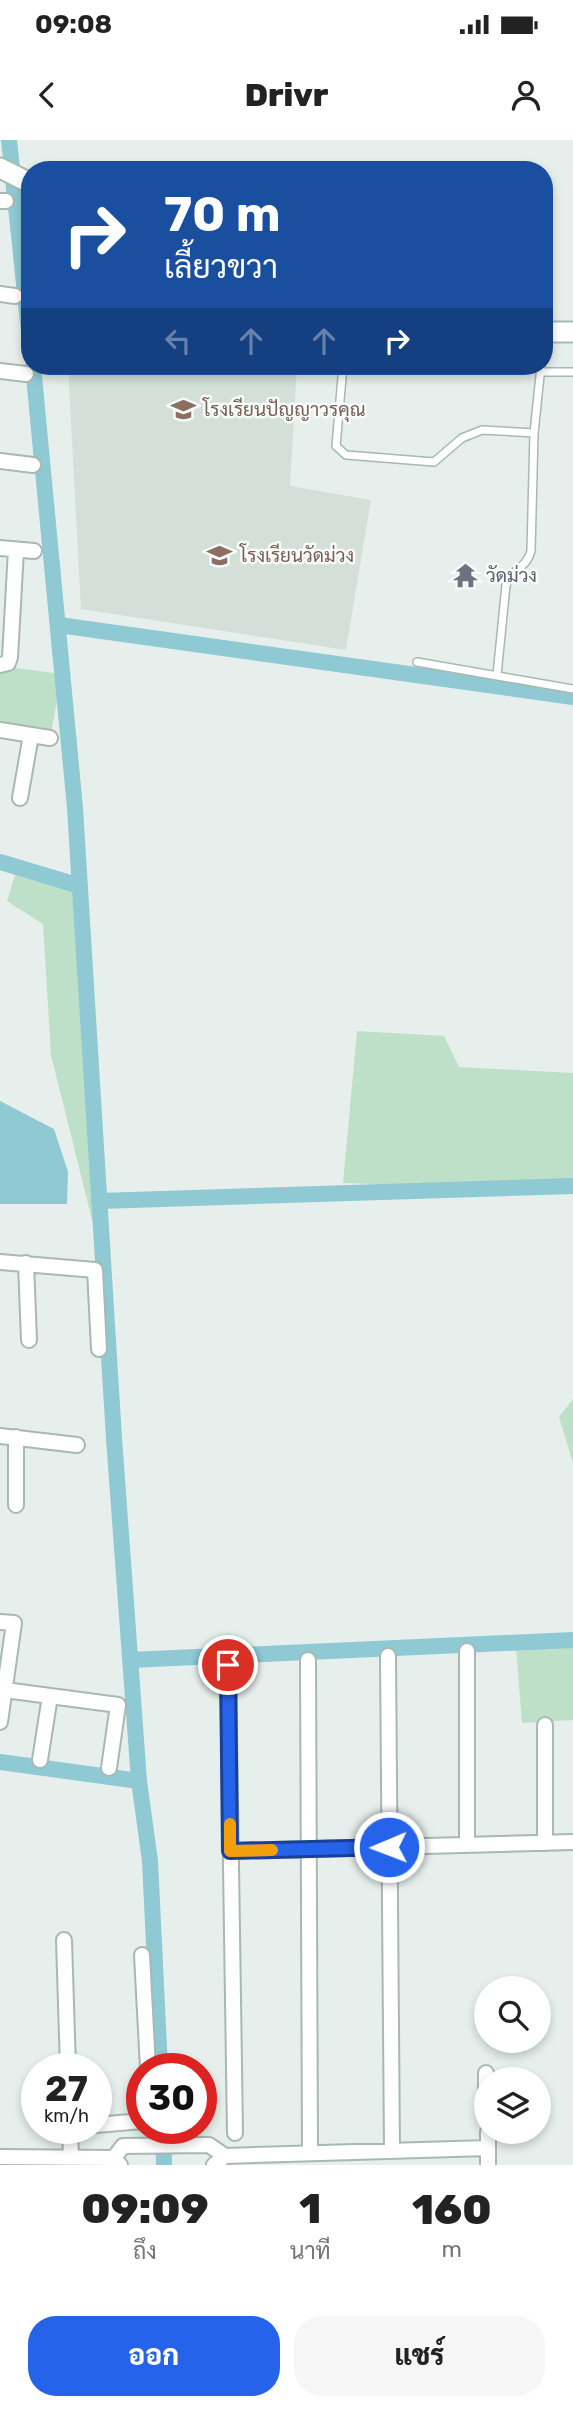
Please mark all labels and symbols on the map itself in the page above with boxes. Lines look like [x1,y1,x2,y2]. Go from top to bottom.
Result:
school or university icon: โรงเรียนปัญญาวรคุณ [169,395,197,423]
place label: โรงเรียนปัญญาวรคุณ [202,397,365,422]
school or university icon: โรงเรียนวัดม่วง [206,541,234,569]
place label: โรงเรียนวัดม่วง [239,543,354,567]
temple icon: วัดม่วง [452,561,480,589]
place label: วัดม่วง [486,564,537,587]
pin [198,1635,258,1695]
position arrow [352,1810,426,1884]
speed limit sign: 30 [126,2053,217,2144]

